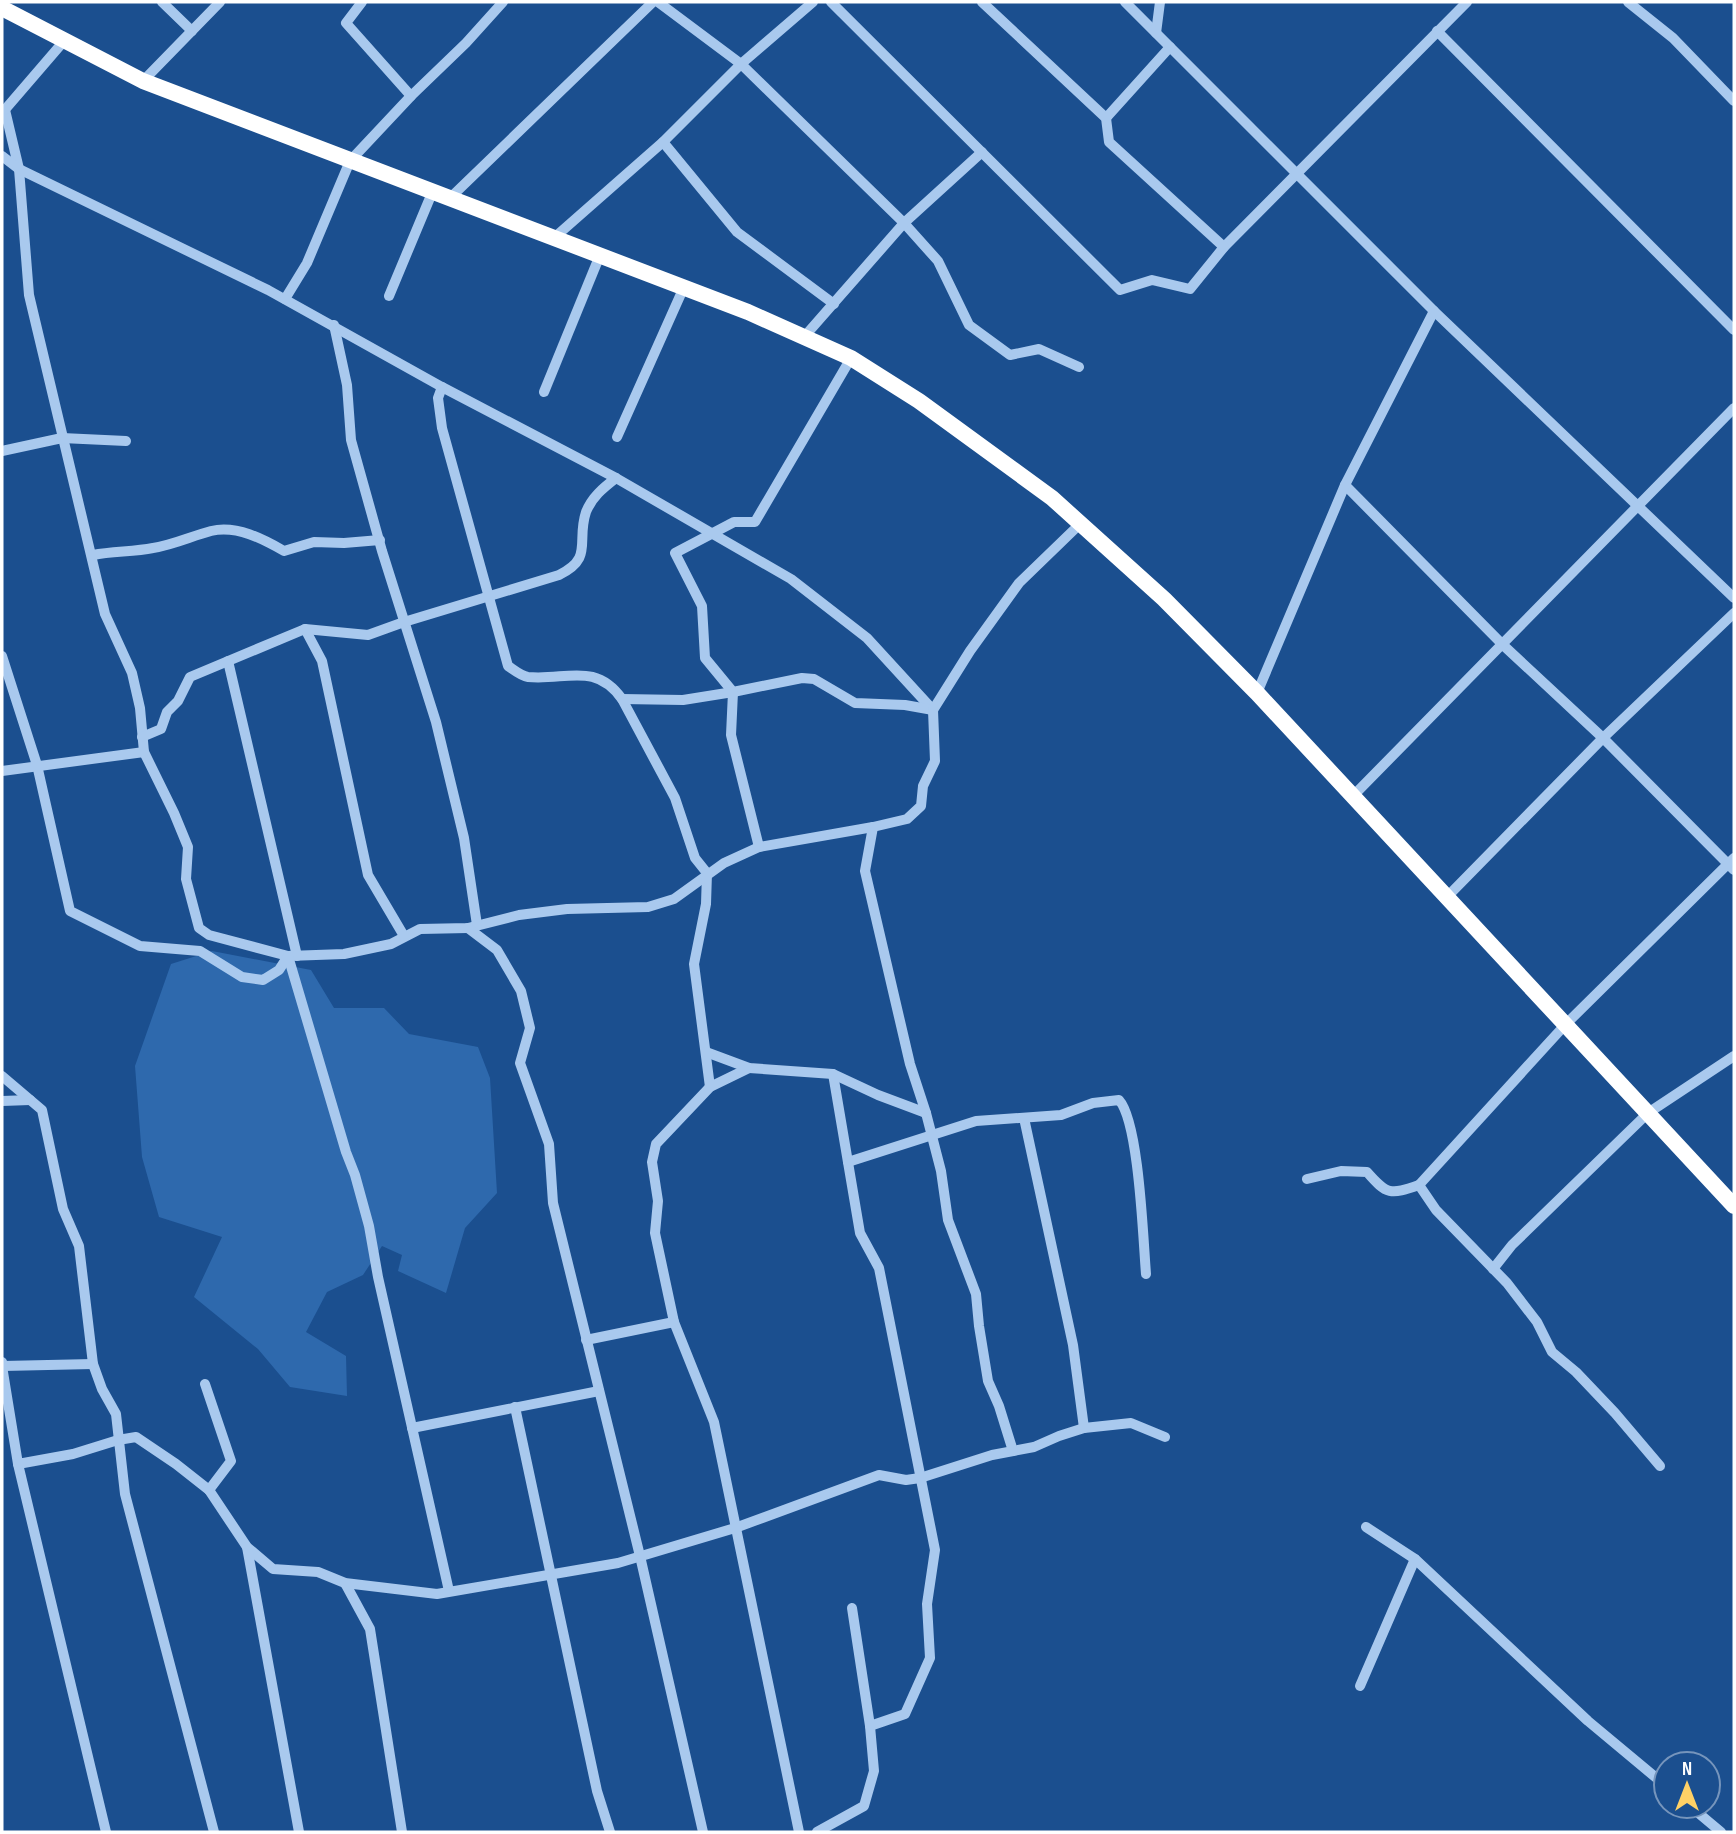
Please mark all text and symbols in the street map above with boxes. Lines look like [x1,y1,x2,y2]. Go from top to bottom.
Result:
north arrow [1652,1750,1722,1820]
text: N [1682,1758,1692,1781]

